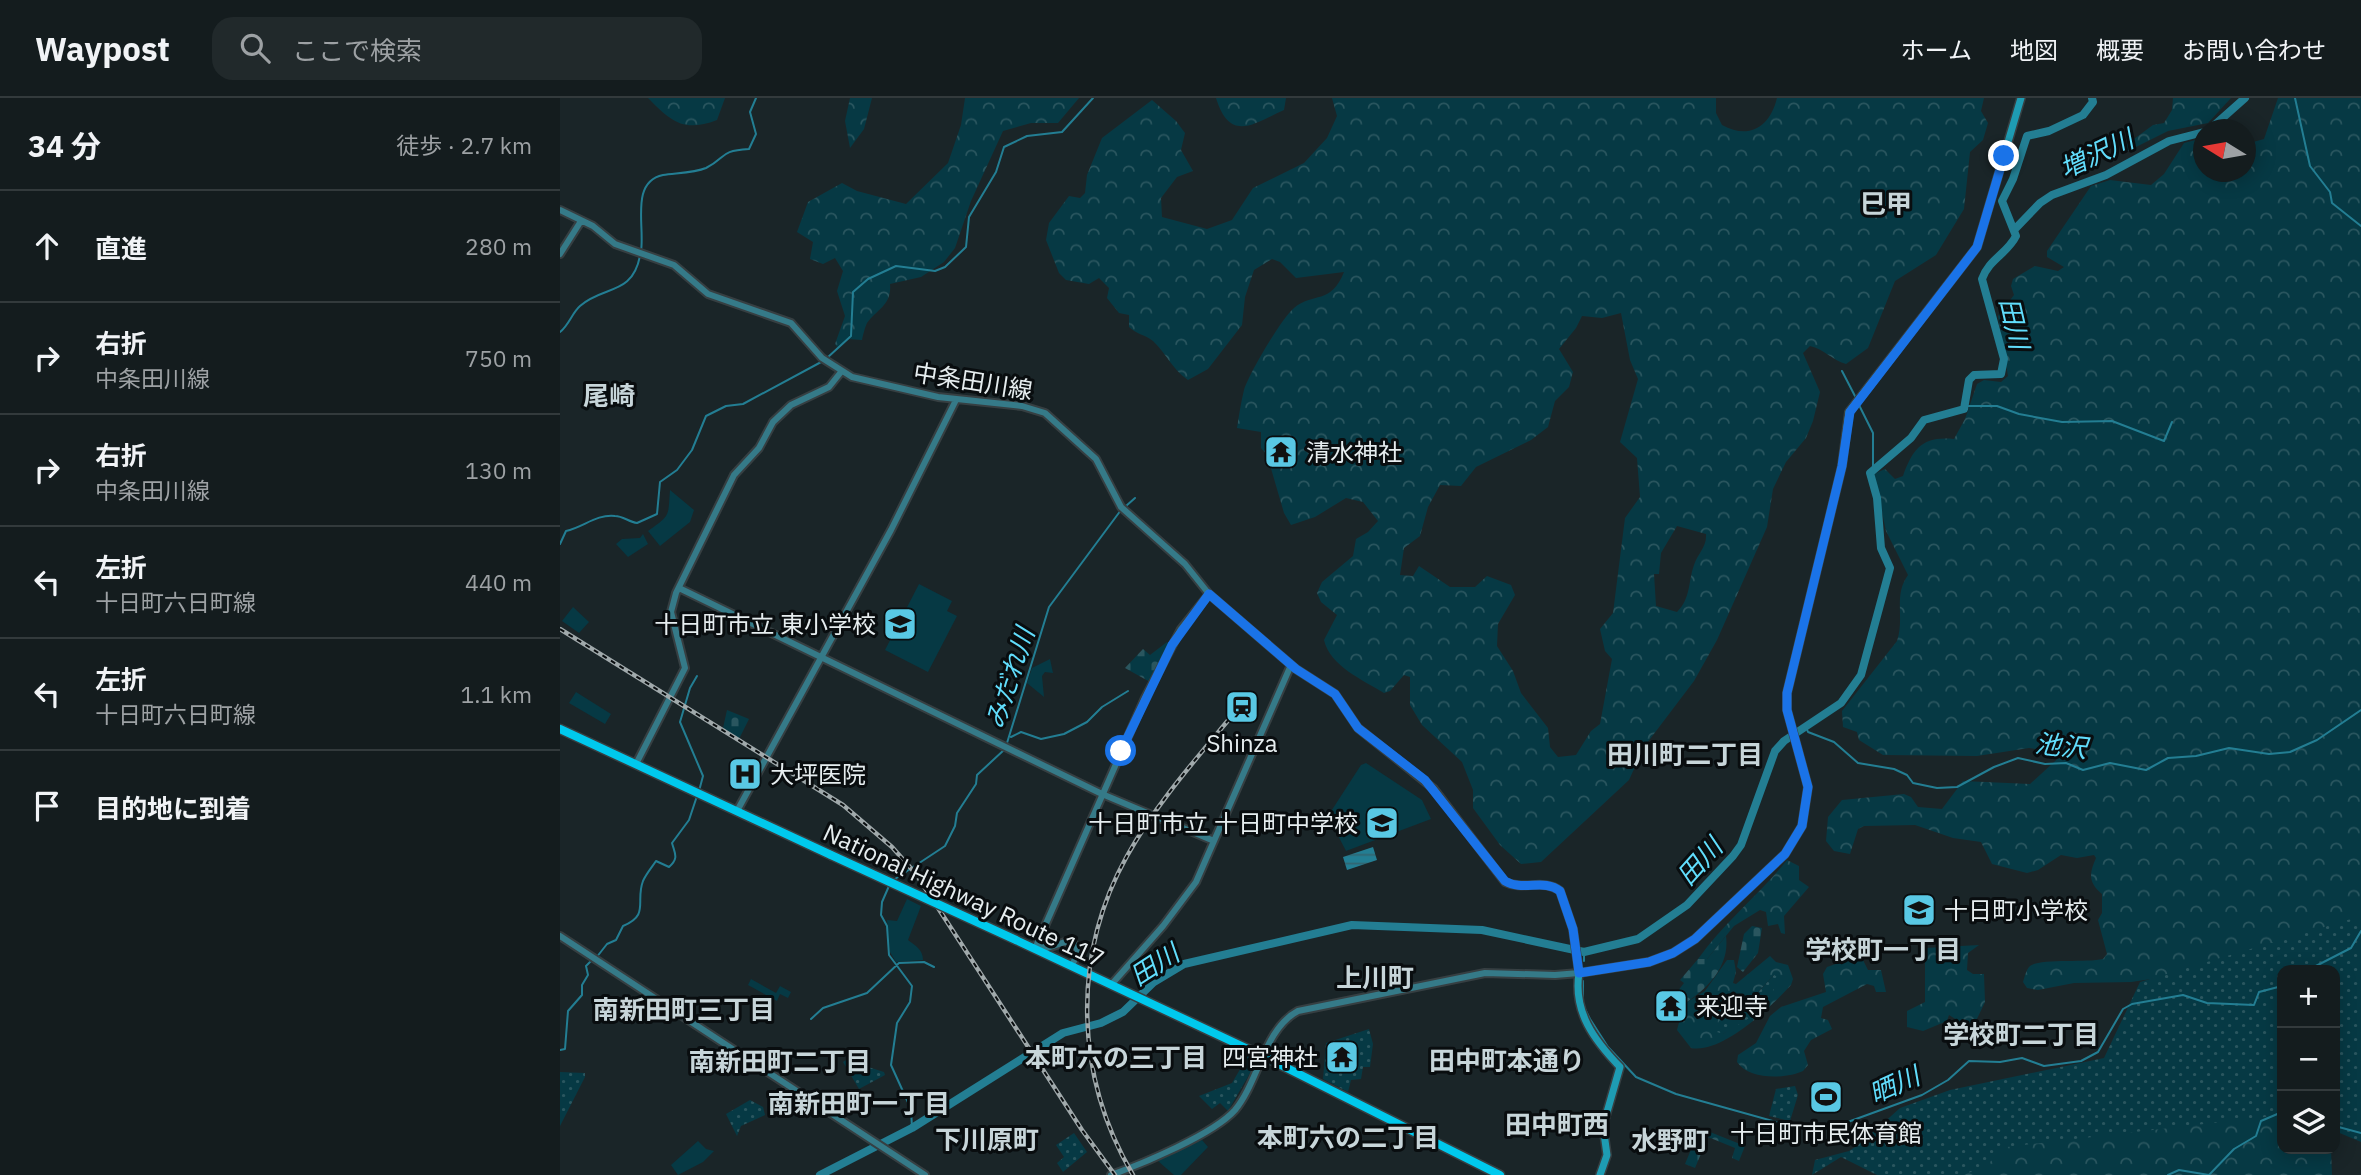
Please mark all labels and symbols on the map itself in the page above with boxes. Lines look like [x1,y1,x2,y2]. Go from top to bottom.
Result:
north arrow [2193,119,2256,182]
water label: 増沢川 [2053,120,2141,185]
route end [1988,140,2019,171]
district label: 巳甲 [1860,186,1912,220]
water label: 田川 [1993,294,2038,355]
street label: 中条田川線 [911,356,1035,406]
district label: 尾崎 [583,378,635,412]
temple icon: 清水神社 [1262,433,1300,471]
place label: 清水神社 [1306,436,1402,468]
school or university icon: 十日町市立 東小学校 [881,605,919,643]
place label: 十日町市立 東小学校 [654,608,876,640]
water label: みだれ川 [977,620,1042,733]
station icon: Shinza [1223,688,1261,726]
water label: 池沢 [2033,725,2092,765]
place label: Shinza [1206,727,1278,759]
route start [1105,735,1136,766]
district label: 田川町二丁目 [1607,737,1763,771]
hospital icon: 大坪医院 [726,755,764,793]
place label: 大坪医院 [770,758,866,790]
school or university icon: 十日町市立 十日町中学校 [1363,804,1401,842]
place label: 十日町市立 十日町中学校 [1088,807,1358,839]
street label: National Highway Route 117 [818,816,1110,974]
water label: 田川 [1669,828,1731,892]
school or university icon: 十日町小学校 [1900,891,1938,929]
place label: 十日町小学校 [1944,894,2088,926]
district label: 学校町一丁目 [1805,932,1961,966]
water label: 田川 [1123,934,1188,992]
district label: 上川町 [1336,960,1414,994]
temple icon: 来迎寺 [1652,987,1690,1025]
place label: 来迎寺 [1696,990,1768,1022]
district label: 南新田町三丁目 [593,992,775,1026]
district label: 学校町二丁目 [1943,1017,2099,1051]
temple icon: 四宮神社 [1323,1038,1361,1076]
district label: 本町六の三丁目 [1025,1040,1207,1074]
place label: 四宮神社 [1222,1041,1318,1073]
district label: 田中町本通り [1429,1043,1585,1077]
district label: 南新田町二丁目 [689,1044,871,1078]
water label: 晒川 [1863,1057,1927,1110]
sports icon: 十日町市民体育館 [1807,1078,1845,1116]
district label: 南新田町一丁目 [768,1086,950,1120]
district label: 田中町西 [1505,1107,1609,1141]
place label: 十日町市民体育館 [1730,1117,1922,1149]
district label: 本町六の二丁目 [1257,1120,1439,1154]
district label: 下川原町 [935,1122,1039,1156]
district label: 水野町 [1631,1123,1709,1157]

